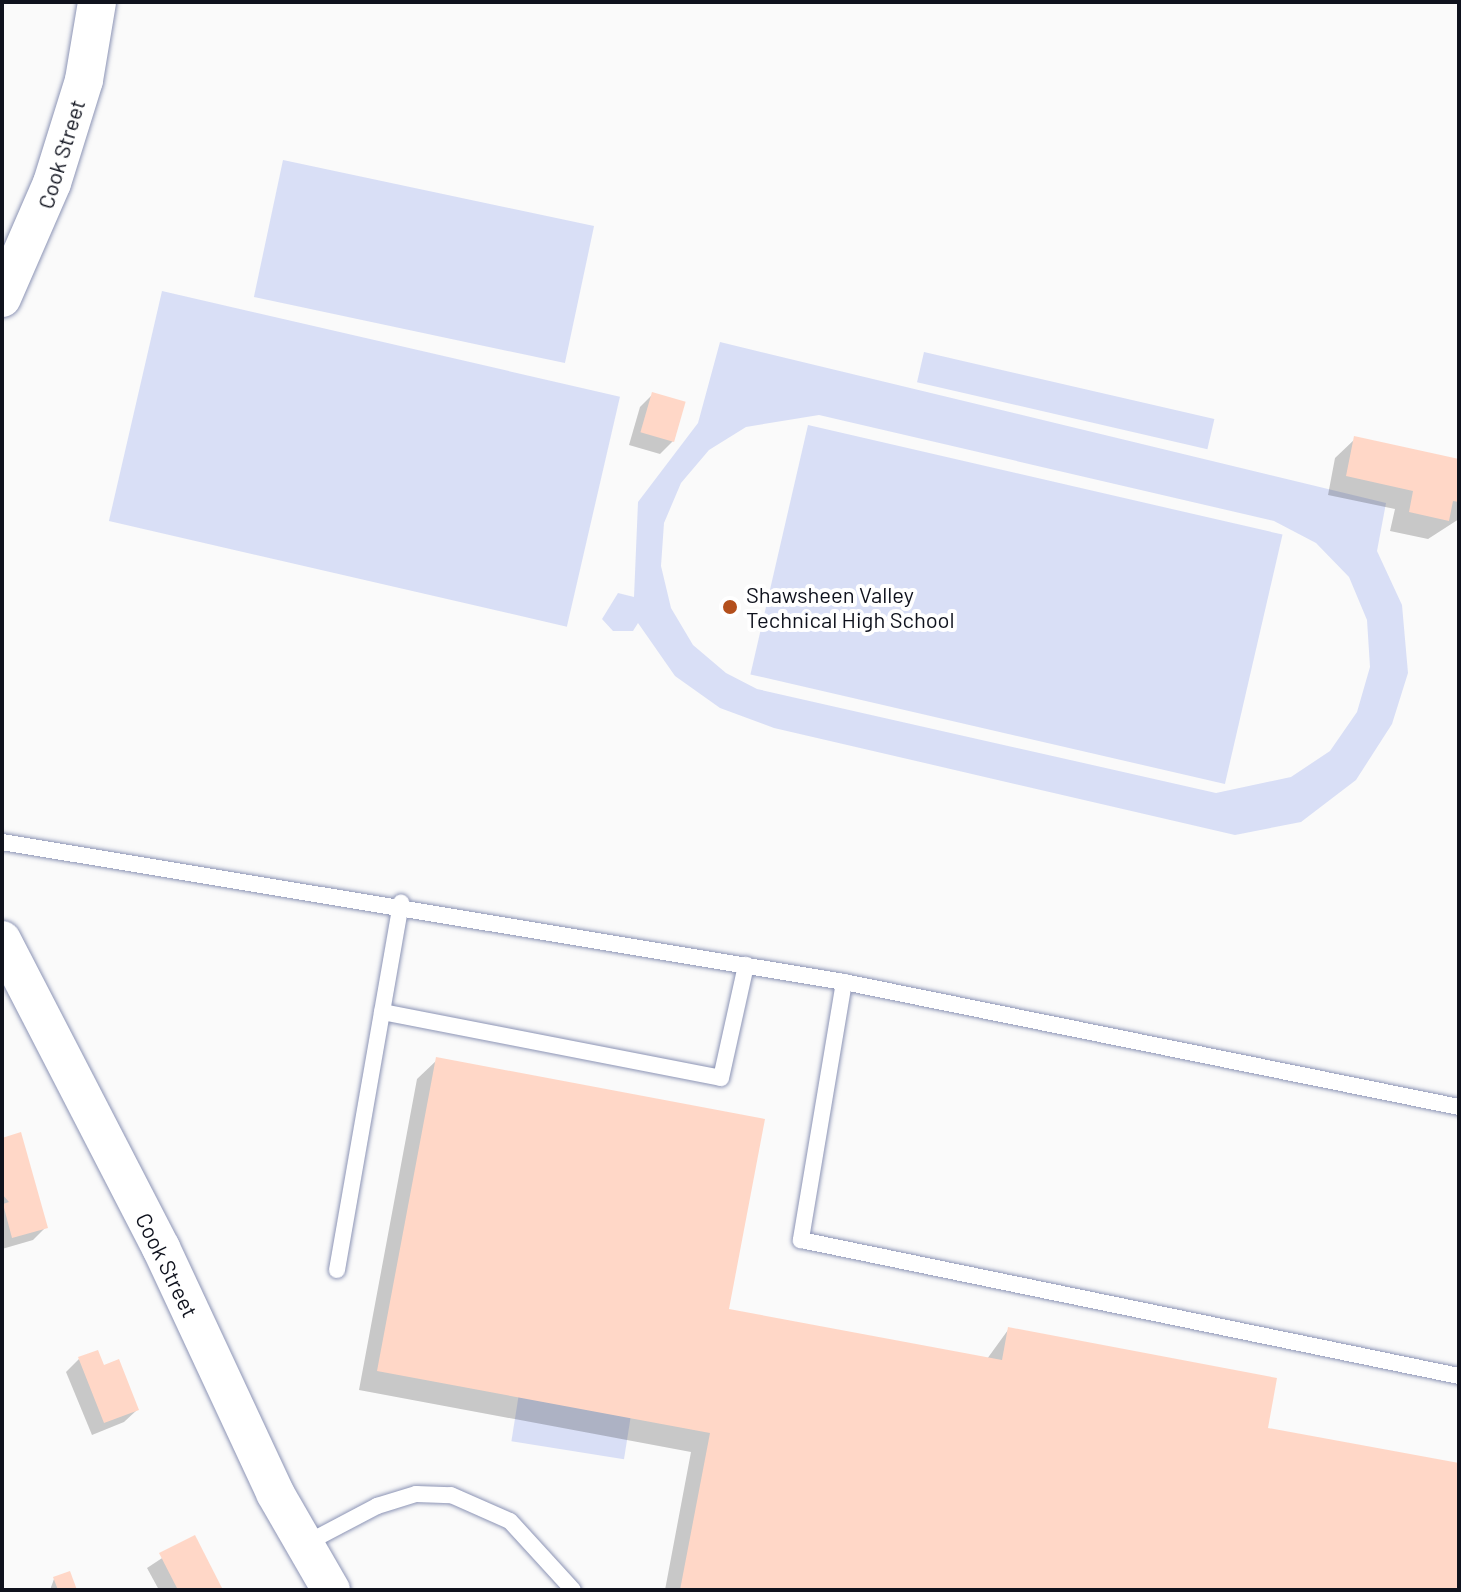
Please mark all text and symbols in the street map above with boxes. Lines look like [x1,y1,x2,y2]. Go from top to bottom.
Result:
street label: Cook Street [32,96,90,212]
place label: Shawsheen Valley Technical High School [746,581,955,632]
marker: Shawsheen Valley Technical High School [721,598,739,616]
street label: Cook Street [130,1209,204,1321]

